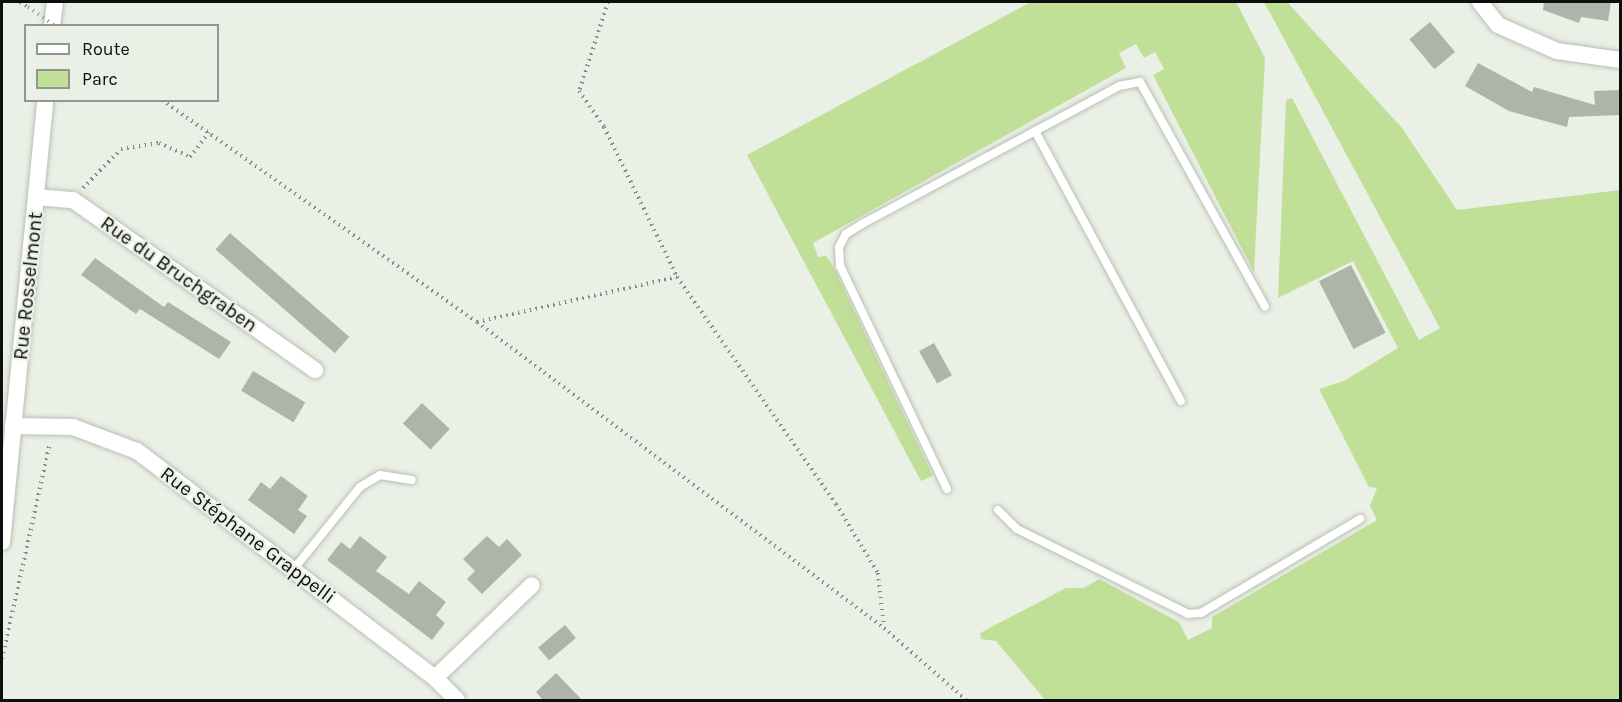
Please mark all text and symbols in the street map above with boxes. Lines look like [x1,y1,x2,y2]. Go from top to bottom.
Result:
legend [24,24,219,102]
text: Route [82,38,130,60]
text: Parc [82,68,118,90]
street label: Rue Rosselmont [8,211,48,361]
street label: Rue du Bruchgraben [96,211,262,337]
street label: Rue Stéphane Grappelli [156,461,340,609]

